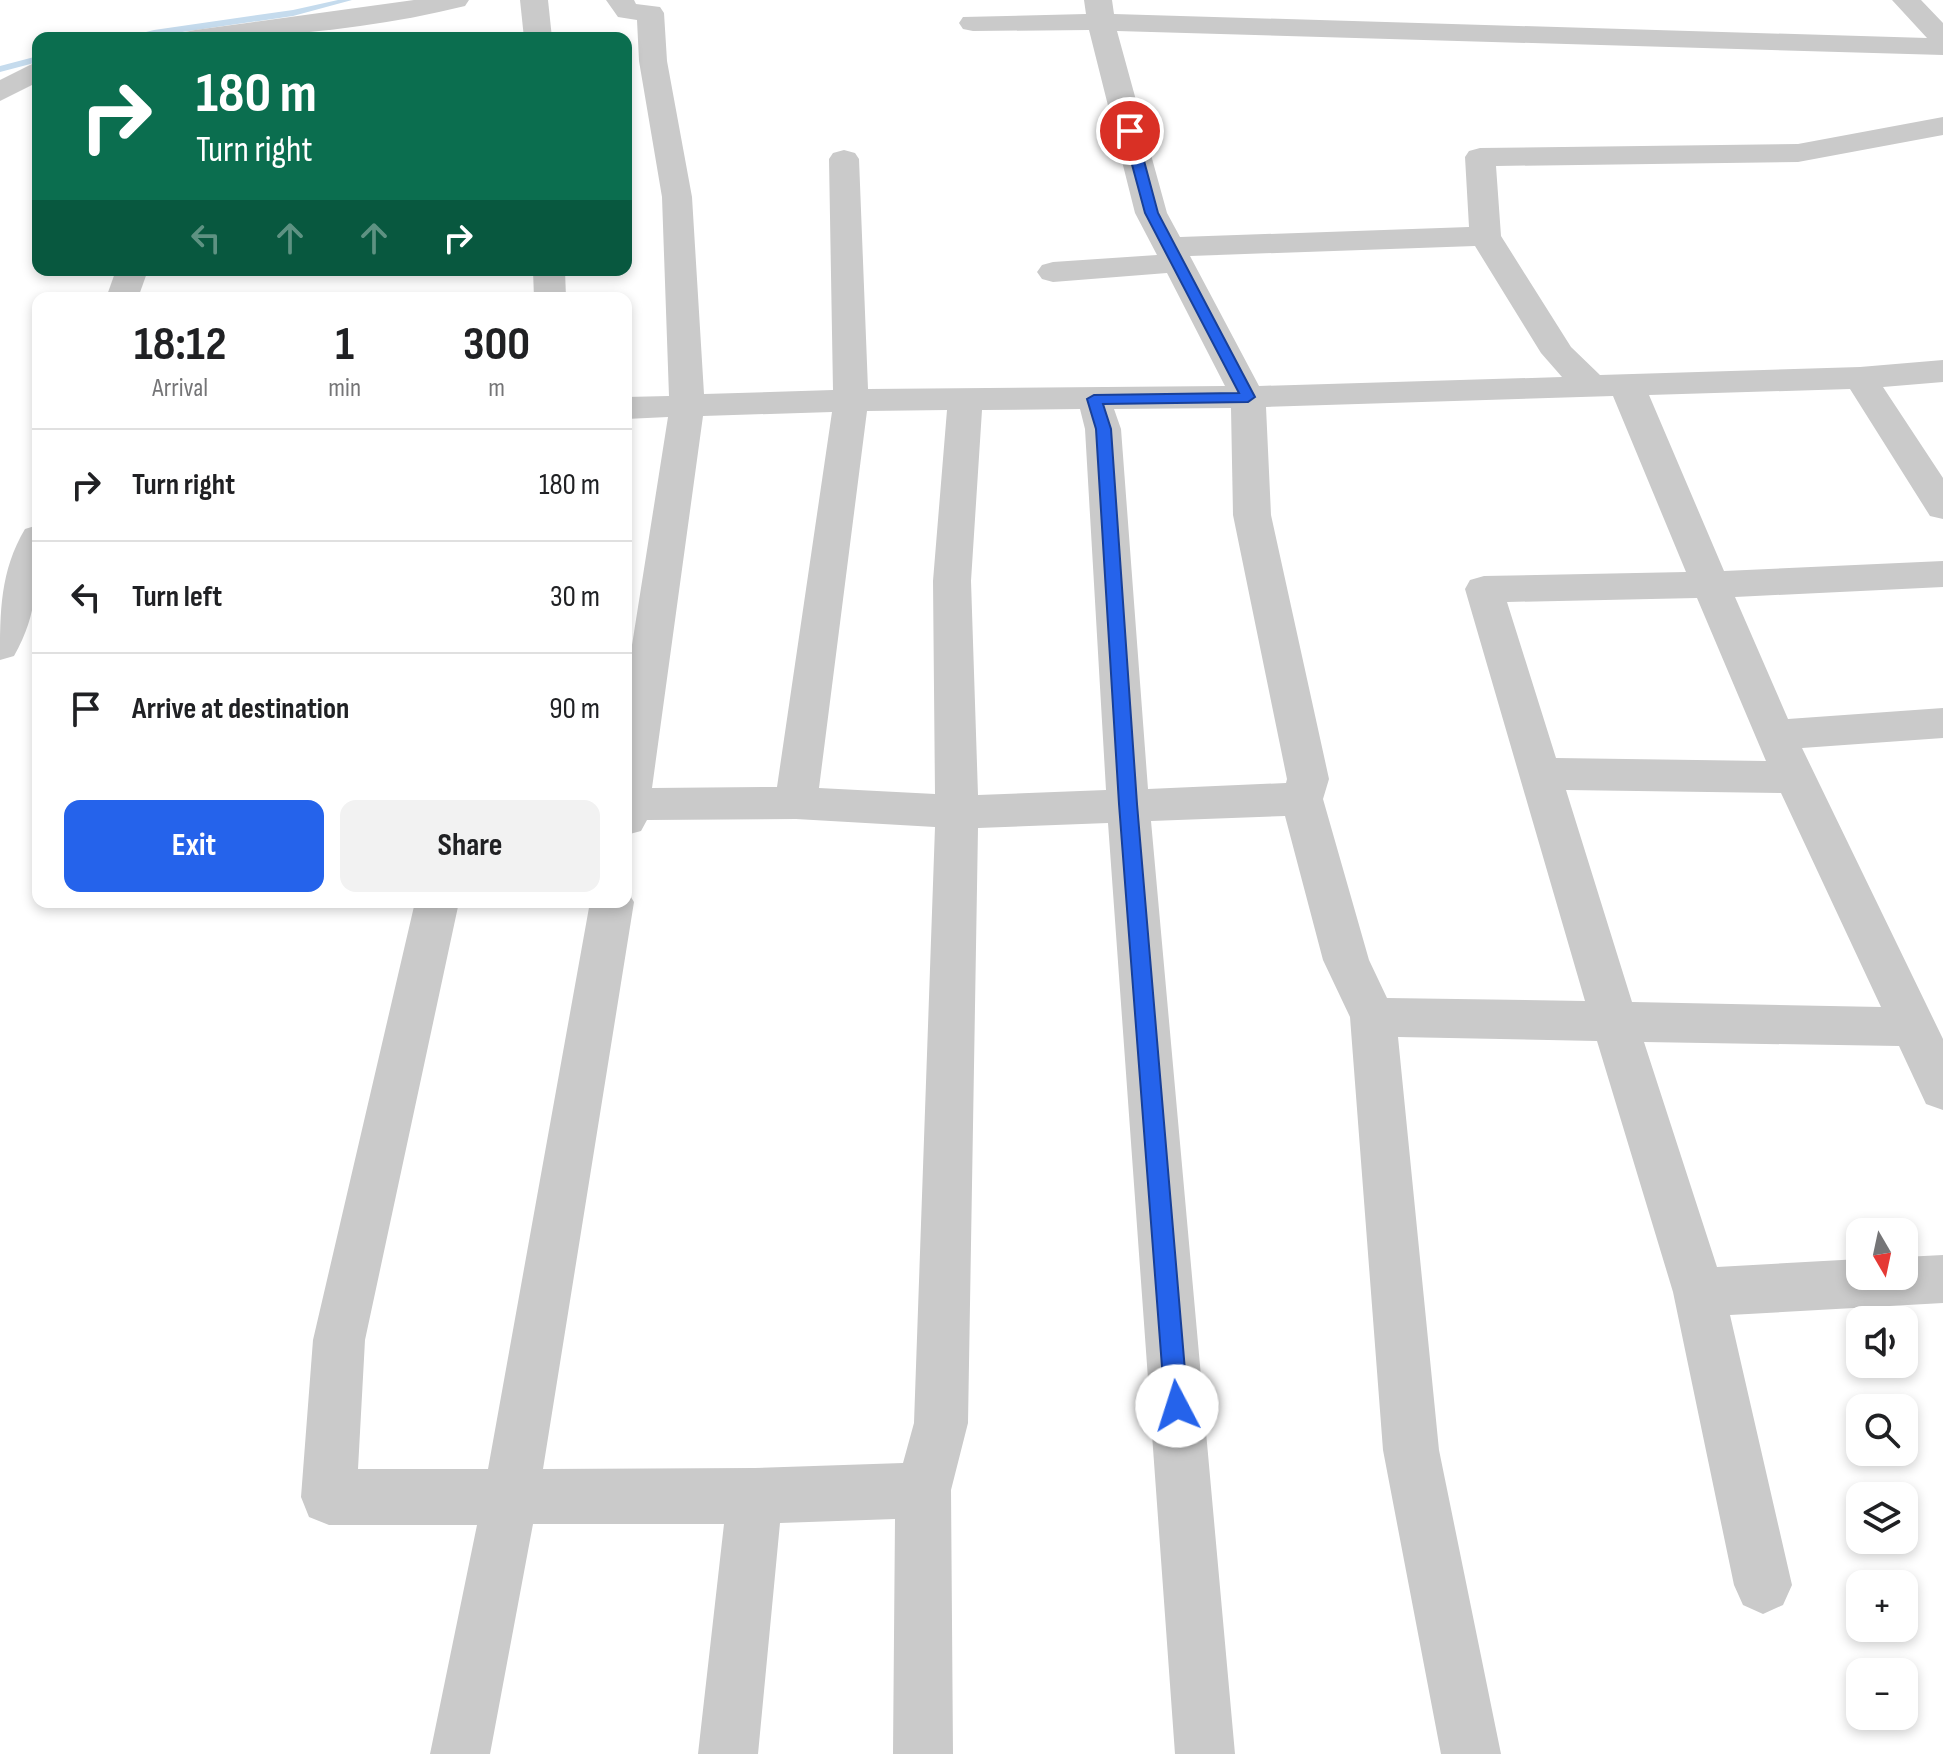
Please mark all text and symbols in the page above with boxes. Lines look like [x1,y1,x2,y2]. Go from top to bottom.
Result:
text: 180 m [196,61,317,128]
icon: right [64,64,168,168]
pin [1096,97,1164,165]
icon: arrive [1108,109,1152,153]
text: Turn right [196,129,313,172]
icon: left [184,216,228,260]
icon: ahead [268,216,312,260]
icon: ahead [352,216,396,260]
icon: right [436,216,480,260]
text: 18:12 [134,316,226,373]
text: 1 [335,316,354,373]
text: 300 [463,316,530,373]
text: Arrival [152,373,208,404]
text: min [328,373,361,404]
text: m [488,373,505,404]
icon: right [64,463,108,507]
text: Turn right [132,467,235,503]
text: 180 m [539,467,600,503]
icon: left [64,575,108,619]
text: Turn left [132,579,222,615]
text: 30 m [550,579,600,615]
icon: arrive [64,687,108,731]
text: Arrive at destination [132,691,349,727]
text: 90 m [549,691,600,727]
button: Exit [64,800,324,892]
button: Share [340,800,600,892]
north arrow [1846,1218,1918,1290]
map controls [1846,1218,1918,1730]
button: sound [1846,1306,1918,1378]
position arrow [1135,1364,1219,1448]
button: search [1846,1394,1918,1466]
button: layers [1846,1482,1918,1554]
button: + [1846,1570,1918,1642]
button: − [1846,1658,1918,1730]

